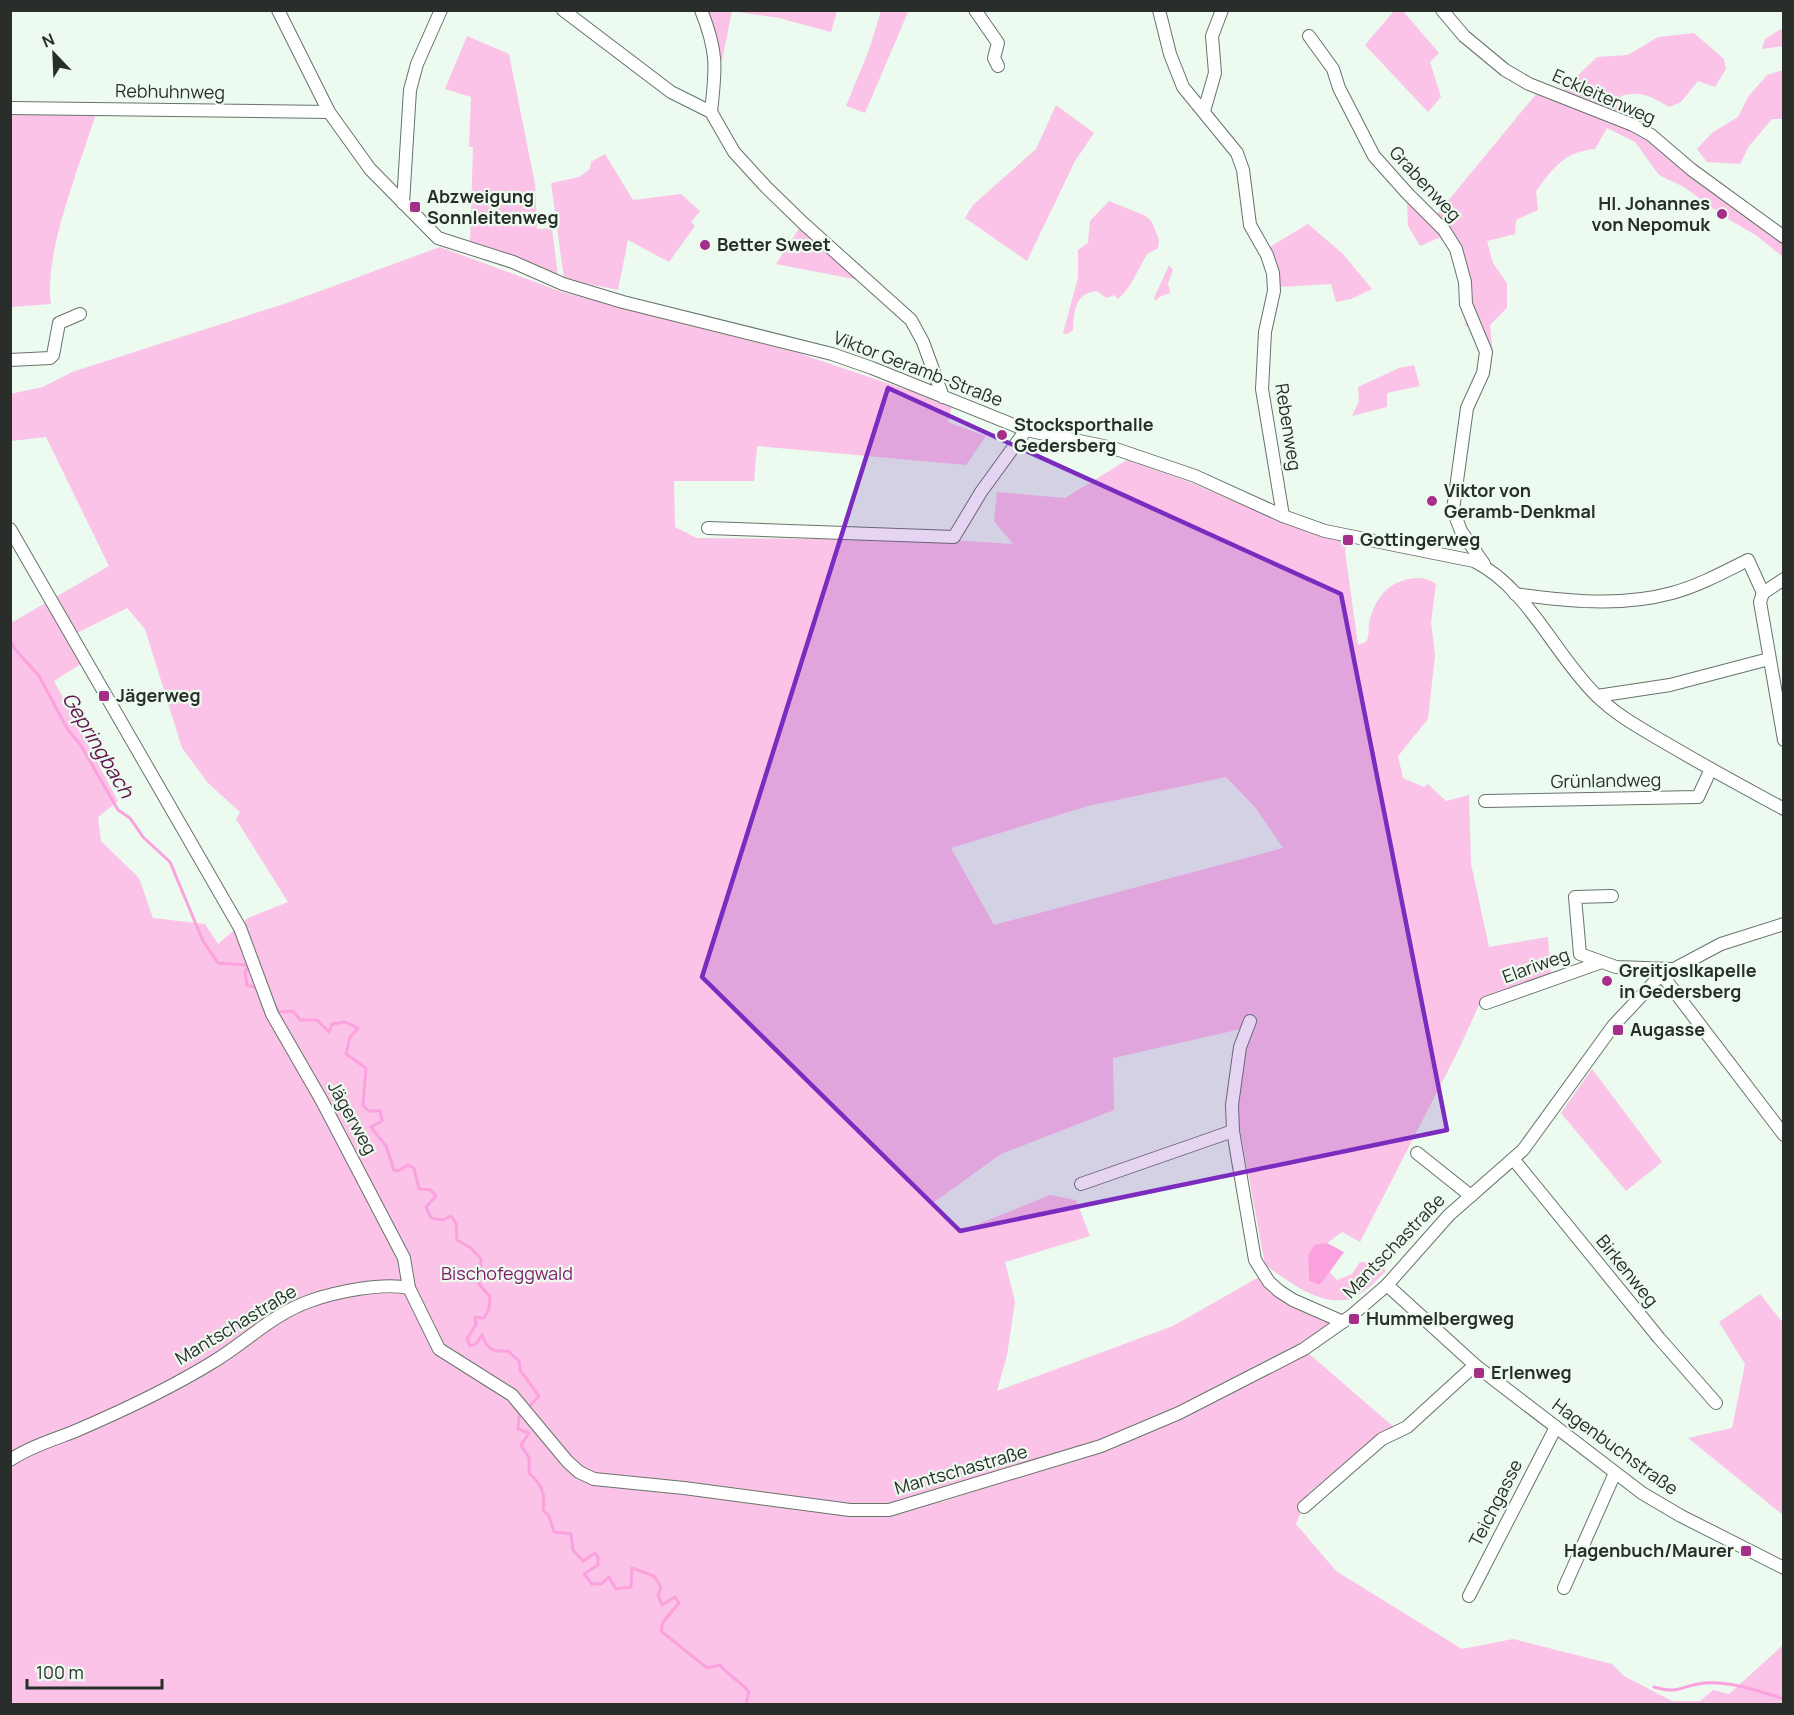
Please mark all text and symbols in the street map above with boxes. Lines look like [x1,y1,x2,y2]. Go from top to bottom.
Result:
north arrow [24,24,84,84]
text: N [39,28,58,53]
street label: Eckleitenweg [1549,63,1660,130]
street label: Rebhuhnweg [115,78,225,104]
street label: Grabenweg [1385,140,1467,226]
place label: Abzweigung Sonnleitenweg [427,184,559,229]
place label: Hl. Johannes von Nepomuk [1592,191,1711,236]
marker: Abzweigung Sonnleitenweg [408,200,422,214]
marker: Hl. Johannes von Nepomuk [1715,207,1729,221]
place label: Better Sweet [717,232,831,256]
marker: Better Sweet [698,238,712,252]
street label: Viktor Geramb-Straße [830,325,1007,411]
street label: Rebenweg [1270,381,1308,472]
place label: Stocksporthalle Gedersberg [1014,412,1154,457]
marker: Stocksporthalle Gedersberg [995,428,1009,442]
place label: Viktor von Geramb-Denkmal [1444,478,1596,523]
marker: Viktor von Geramb-Denkmal [1425,494,1439,508]
place label: Gottingerweg [1360,527,1480,551]
marker: Gottingerweg [1341,533,1355,547]
place label: Jägerweg [116,683,201,707]
water label: Gepringbach [56,687,141,804]
marker: Jägerweg [97,689,111,703]
street label: Grünlandweg [1550,767,1662,793]
street label: Elariweg [1499,942,1573,988]
place label: Greitjoslkapelle in Gedersberg [1619,958,1757,1003]
marker: Greitjoslkapelle in Gedersberg [1600,974,1614,988]
place label: Augasse [1630,1017,1705,1041]
marker: Augasse [1611,1023,1625,1037]
street label: Jägerweg [323,1076,383,1159]
street label: Mantschastraße [1337,1188,1450,1303]
street label: Birkenweg [1591,1229,1664,1311]
park label: Bischofeggwald [441,1261,573,1285]
street label: Mantschastraße [170,1279,300,1370]
place label: Hummelbergweg [1366,1306,1514,1330]
marker: Hummelbergweg [1347,1312,1361,1326]
place label: Erlenweg [1491,1360,1572,1384]
marker: Erlenweg [1472,1366,1486,1380]
street label: Hagenbuchstraße [1548,1392,1683,1500]
street label: Mantschastraße [891,1439,1030,1499]
street label: Teichgasse [1463,1455,1527,1550]
place label: Hagenbuch/Maurer [1564,1538,1734,1562]
marker: Hagenbuch/Maurer [1739,1544,1753,1558]
scale bar [27,1652,162,1690]
text: 100 m [36,1660,84,1684]

